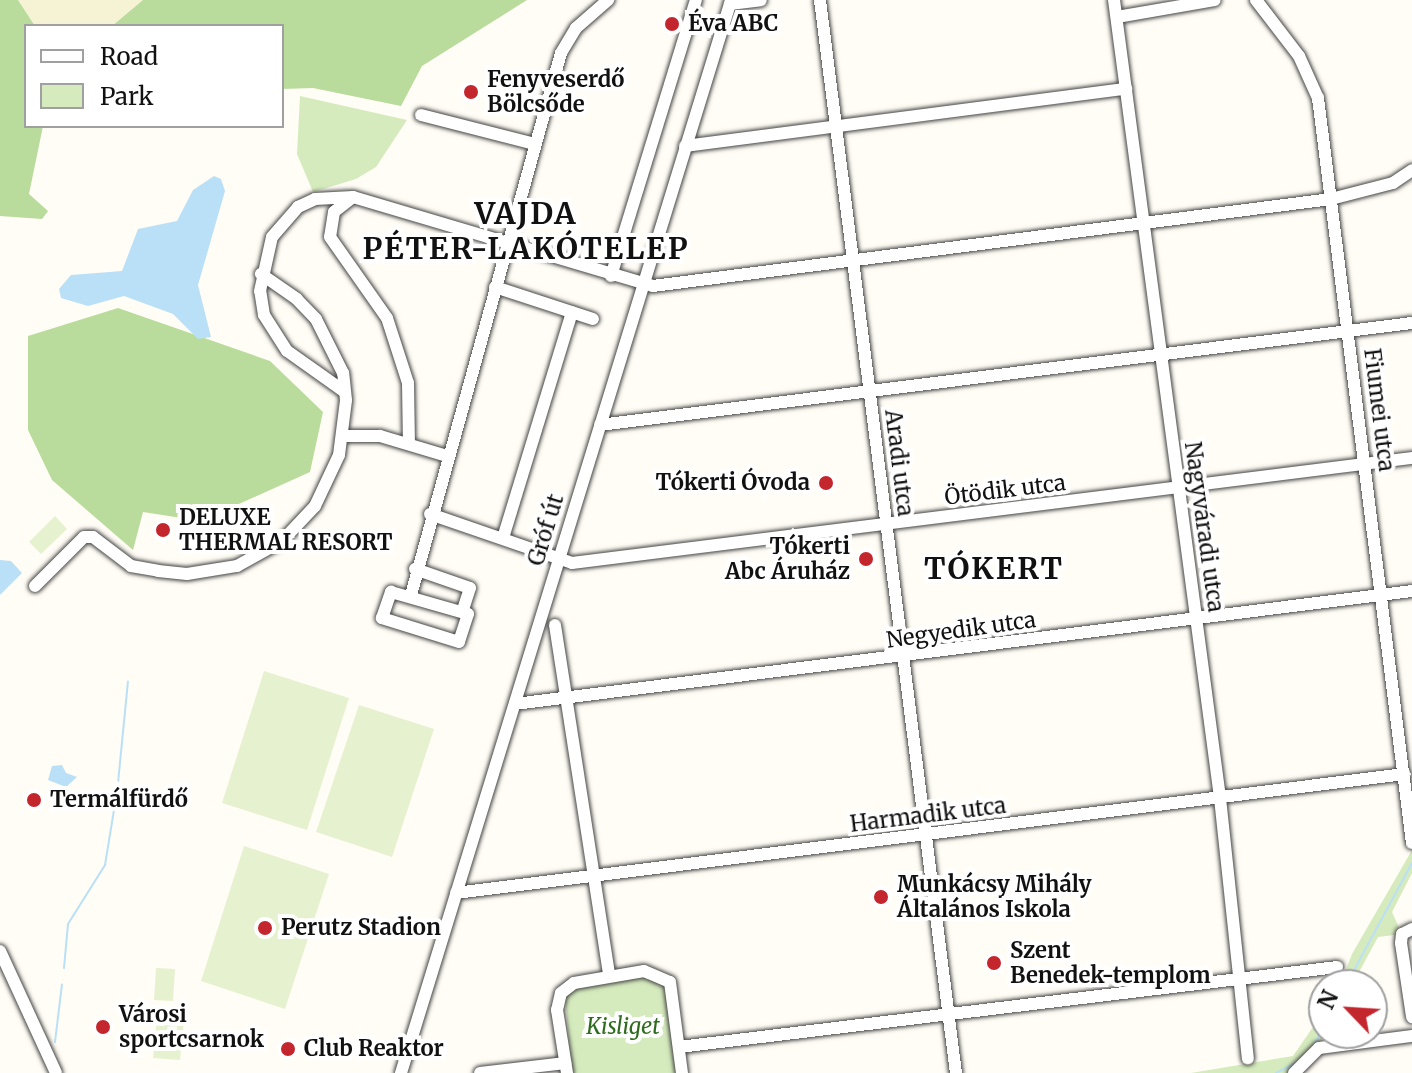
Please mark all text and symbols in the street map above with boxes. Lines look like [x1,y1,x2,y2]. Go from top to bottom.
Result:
place label: Éva ABC [688,11,778,37]
marker: Éva ABC [663,15,681,33]
legend [24,24,284,128]
text: Road [100,41,158,72]
place label: Fenyveserdő Bölcsőde [487,66,624,118]
text: Park [100,81,153,112]
marker: Fenyveserdő Bölcsőde [462,83,480,101]
district label: VAJDA PÉTER-LAKÓTELEP [363,195,689,266]
street label: Fiumei utca [1358,347,1400,473]
street label: Aradi utca [879,408,919,518]
street label: Nagyváradi utca [1179,440,1229,614]
street label: Ötödik utca [943,469,1067,511]
place label: Tókerti Óvoda [656,470,810,496]
marker: Tókerti Óvoda [817,474,835,492]
street label: Gróf út [523,491,569,569]
place label: DELUXE THERMAL RESORT [179,504,393,556]
marker: DELUXE THERMAL RESORT [154,521,172,539]
place label: Tókerti Abc Áruház [725,533,850,584]
marker: Tókerti Abc Áruház [857,550,875,568]
district label: TÓKERT [924,550,1064,586]
street label: Negyedik utca [885,606,1037,654]
place label: Termálfürdő [50,787,188,813]
marker: Termálfürdő [25,791,43,809]
street label: Harmadik utca [848,792,1008,838]
place label: Munkácsy Mihály Általános Iskola [897,871,1092,922]
marker: Munkácsy Mihály Általános Iskola [872,888,890,906]
place label: Perutz Stadion [281,915,441,941]
marker: Perutz Stadion [256,919,274,937]
place label: Szent Benedek-templom [1010,937,1211,988]
marker: Szent Benedek-templom [985,954,1003,972]
north arrow [1308,969,1388,1049]
text: N [1312,986,1344,1014]
place label: Városi sportcsarnok [119,1001,264,1052]
park label: Kisliget [586,1014,660,1040]
marker: Városi sportcsarnok [94,1018,112,1036]
place label: Club Reaktor [304,1036,444,1062]
marker: Club Reaktor [279,1040,297,1058]

